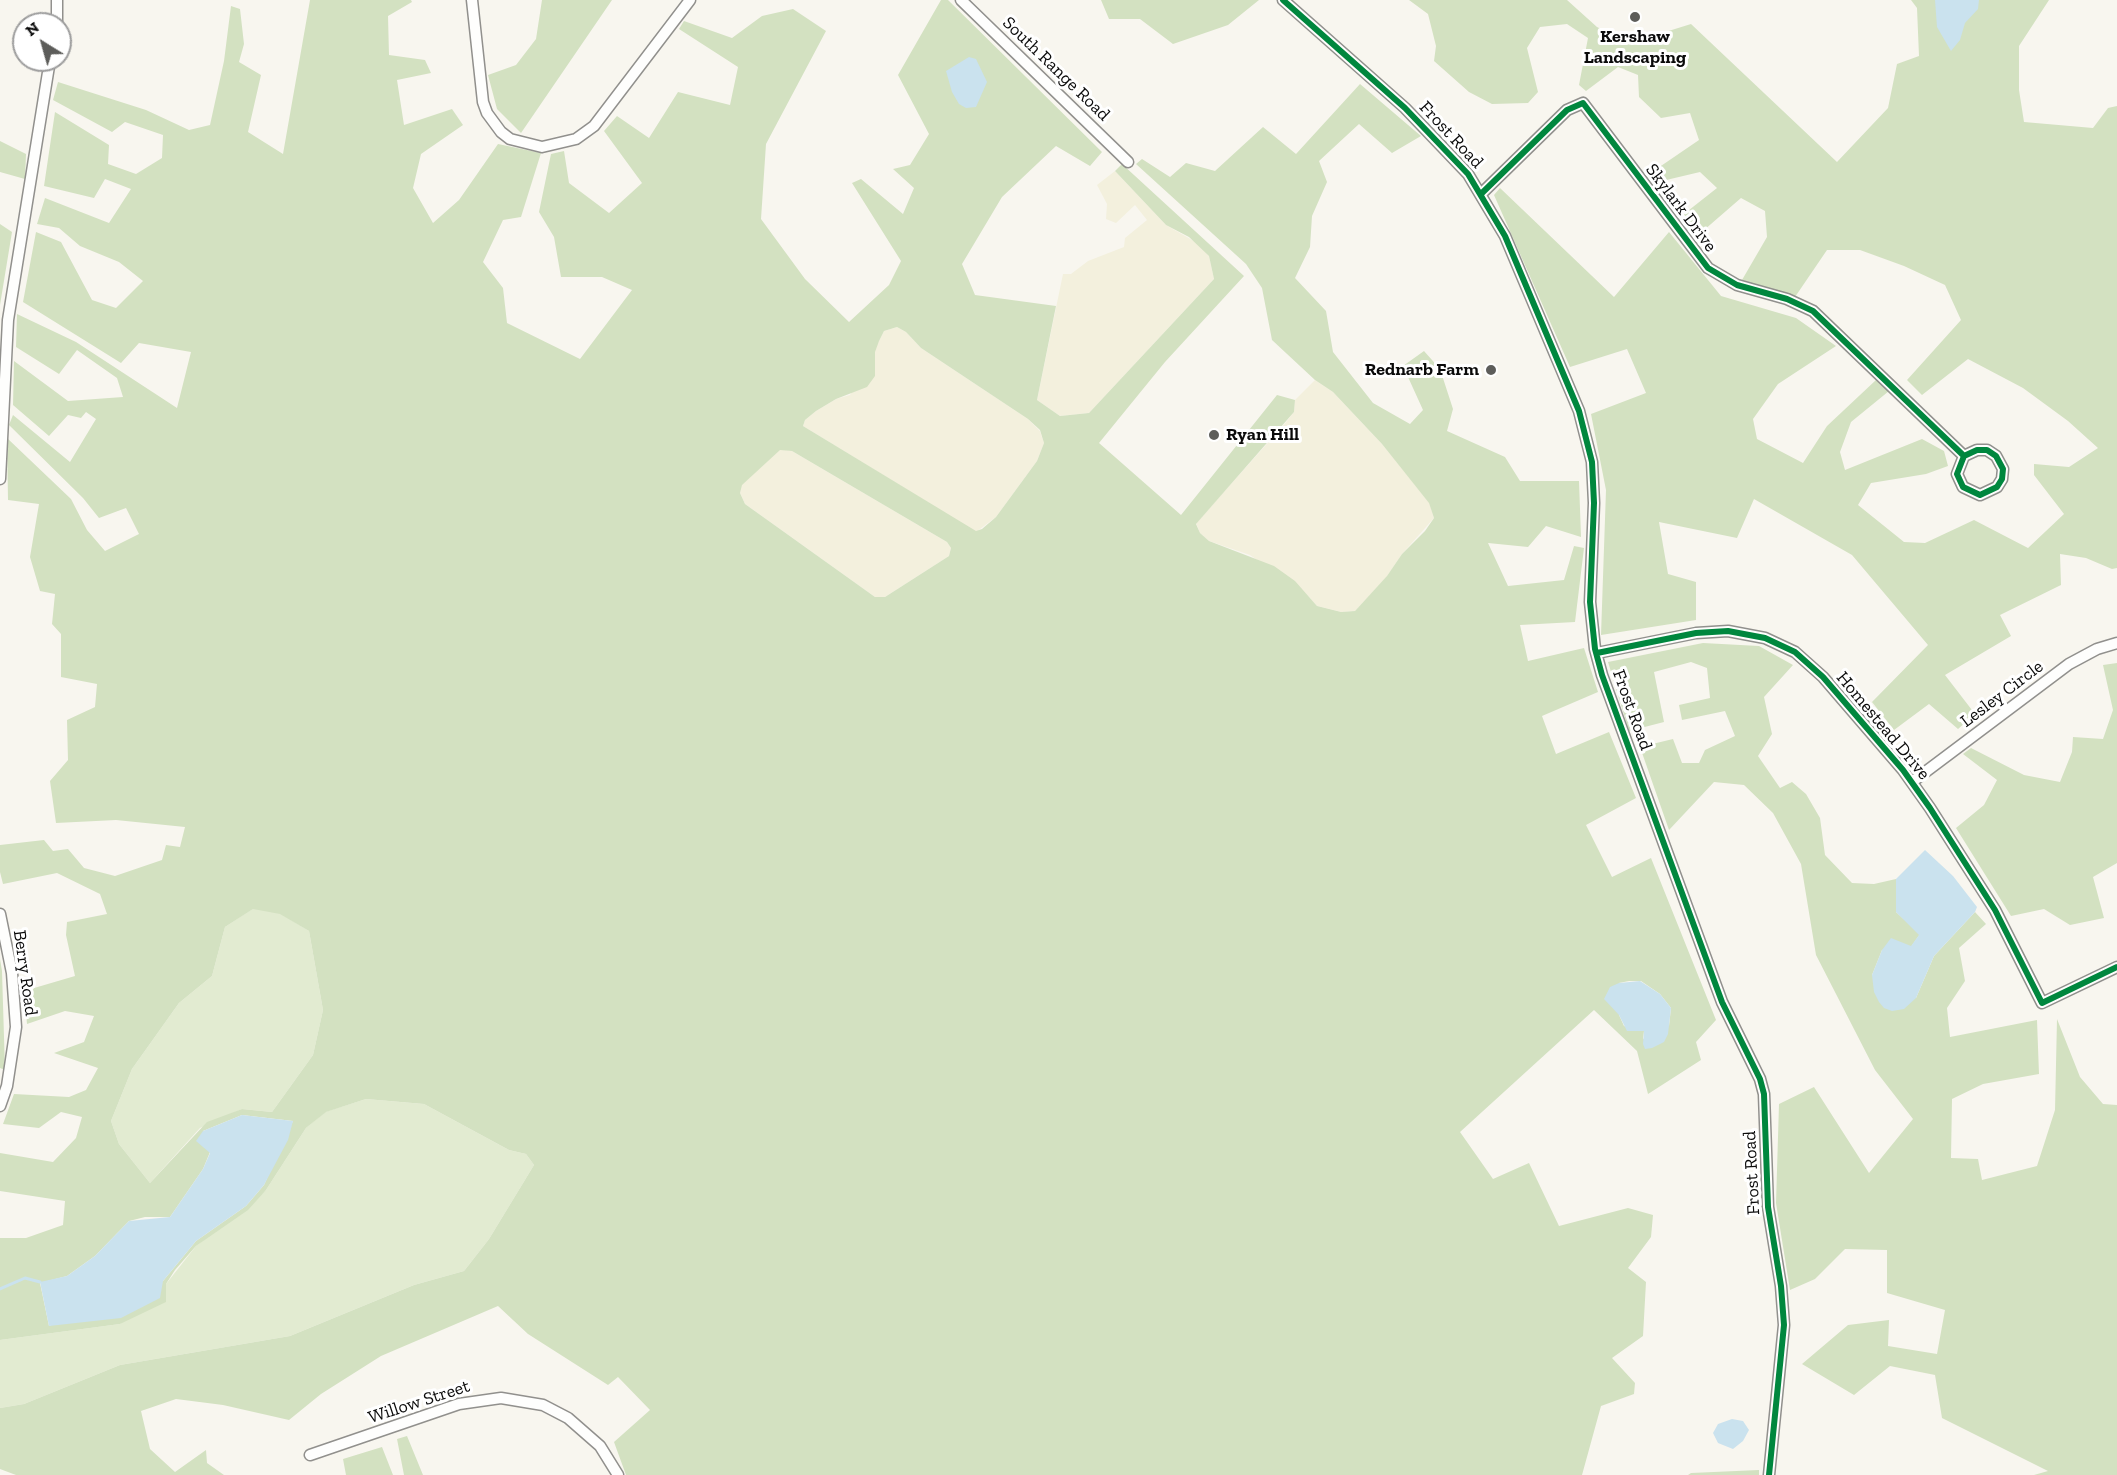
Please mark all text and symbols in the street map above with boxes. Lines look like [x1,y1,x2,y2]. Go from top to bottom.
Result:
marker: Kershaw Landscaping [1628,10,1642,24]
north arrow [12,12,72,72]
street label: South Range Road [998,12,1114,126]
text: N [21,18,43,40]
place label: Kershaw Landscaping [1584,26,1686,68]
street label: Frost Road [1414,97,1488,173]
street label: Skylark Drive [1641,160,1721,256]
place label: Rednarb Farm [1365,359,1479,381]
marker: Rednarb Farm [1484,363,1498,377]
place label: Ryan Hill [1226,424,1299,446]
marker: Ryan Hill [1207,428,1221,442]
street label: Lesley Circle [1956,656,2048,732]
street label: Frost Road [1607,667,1657,753]
street label: Homestead Drive [1832,668,1934,784]
street label: Berry Road [8,929,42,1017]
street label: Frost Road [1739,1130,1765,1216]
street label: Willow Street [366,1375,472,1429]

